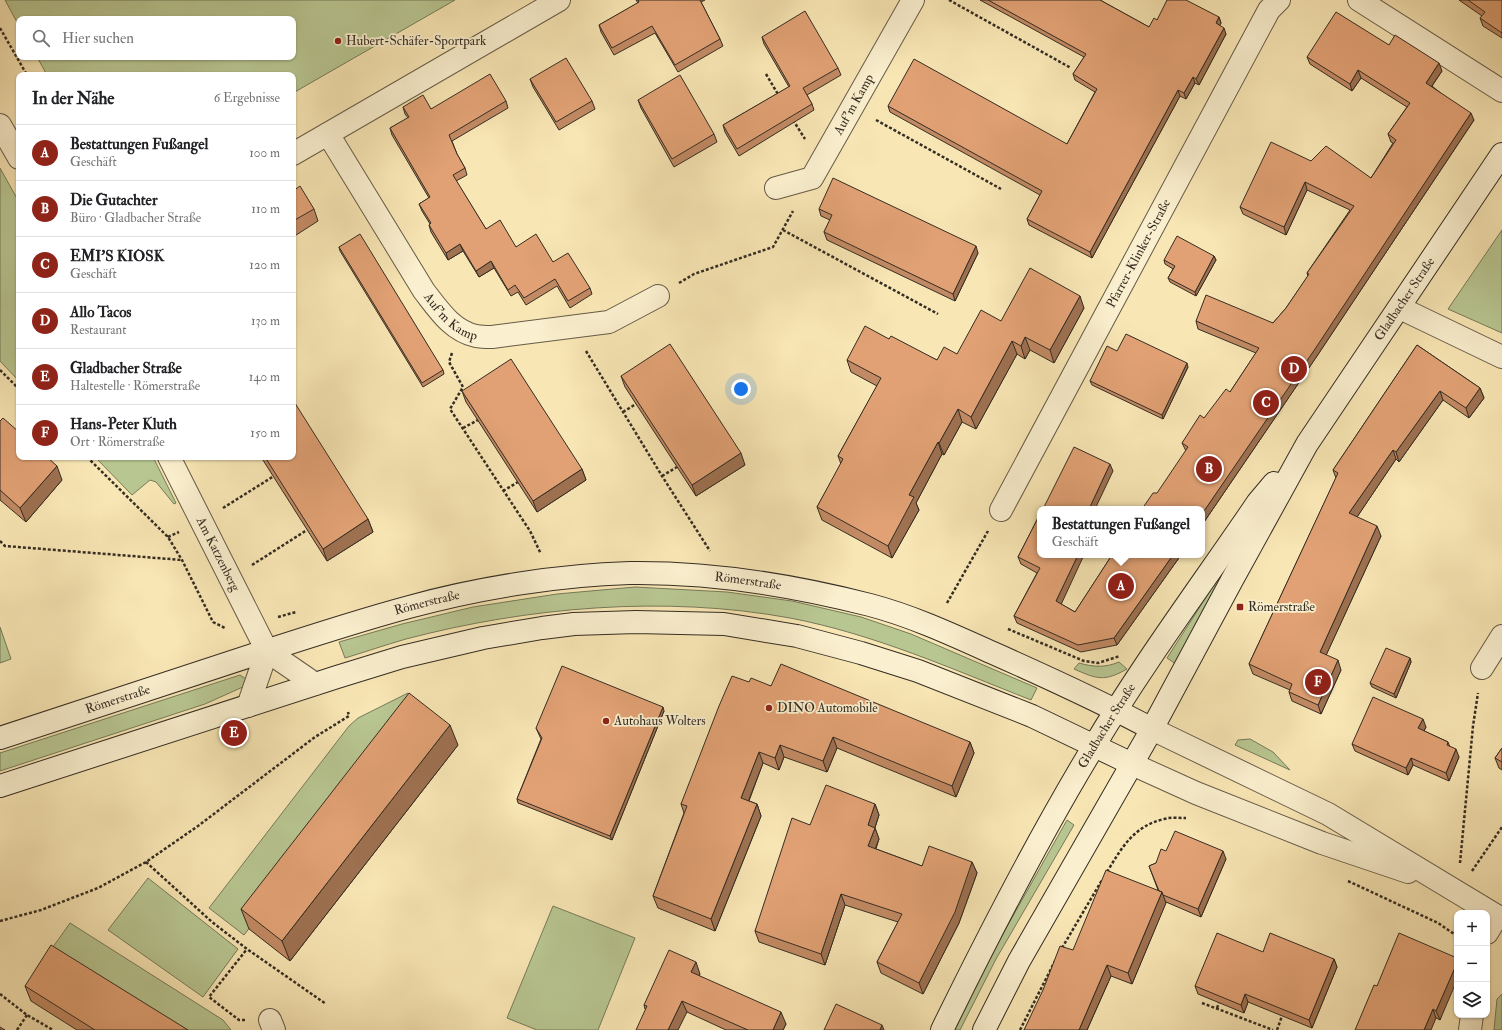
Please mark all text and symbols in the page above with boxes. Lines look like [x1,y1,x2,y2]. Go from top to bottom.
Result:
search box [16,16,296,60]
icon: search [30,27,52,49]
text: Hier suchen [62,29,134,48]
place label: Hubert-Schäfer-Sportpark [346,33,487,50]
marker: Hubert-Schäfer-Sportpark [333,36,343,46]
street label: Auf'm Kamp [830,71,878,138]
text: In der Nähe [32,88,114,109]
text: 6 Ergebnisse [214,90,280,106]
text: Bestattungen Fußangel [70,135,208,154]
text: A [41,145,49,161]
text: 100 m [249,145,280,161]
text: Geschäft [70,154,117,170]
text: Die Gutachter [70,191,157,210]
street label: Pfarrer-Klinker-Straße [1103,196,1174,311]
text: B [41,201,49,217]
text: 110 m [251,201,280,217]
text: Büro · Gladbacher Straße [70,210,201,226]
text: EMI'S KIOSK [70,247,164,266]
street label: Gladbacher Straße [1371,254,1439,344]
text: C [40,257,50,273]
text: 120 m [249,257,280,273]
text: Geschäft [70,266,117,282]
street label: Auf'm Kamp [420,289,480,345]
text: Allo Tacos [70,303,132,322]
text: D [40,313,50,329]
text: 130 m [251,313,280,329]
text: Restaurant [70,322,126,338]
pin: D [1281,354,1307,384]
text: Gladbacher Straße [70,359,182,378]
text: E [40,369,50,385]
text: 140 m [249,369,280,385]
text: Haltestelle · Römerstraße [70,378,200,394]
your location [731,379,751,399]
pin: C [1253,388,1279,418]
text: Hans-Peter Kluth [70,415,177,434]
text: F [41,425,49,441]
text: 150 m [250,425,280,441]
text: Ort · Römerstraße [70,434,165,450]
pin: B [1196,454,1222,484]
popup [1037,506,1205,558]
street label: Am Katzenberg [192,514,244,595]
text: Bestattungen Fußangel [1052,515,1190,534]
text: Geschäft [1052,534,1098,550]
street label: Römerstraße [714,569,783,594]
pin: A [1108,571,1134,601]
street label: Römerstraße [392,587,462,619]
place label: Römerstraße [1248,599,1316,615]
marker: Römerstraße [1235,602,1245,612]
pin: F [1305,667,1331,697]
street label: Gladbacher Straße [1074,680,1139,771]
street label: Römerstraße [83,681,153,717]
place label: DINO Automobile [777,700,878,716]
marker: DINO Automobile [764,703,774,713]
place label: Autohaus Wolters [613,713,706,729]
marker: Autohaus Wolters [601,716,611,726]
pin: E [221,718,247,748]
map controls [1454,910,1490,1018]
button: + [1454,910,1490,946]
button: − [1454,946,1490,982]
button: layers [1454,982,1490,1018]

